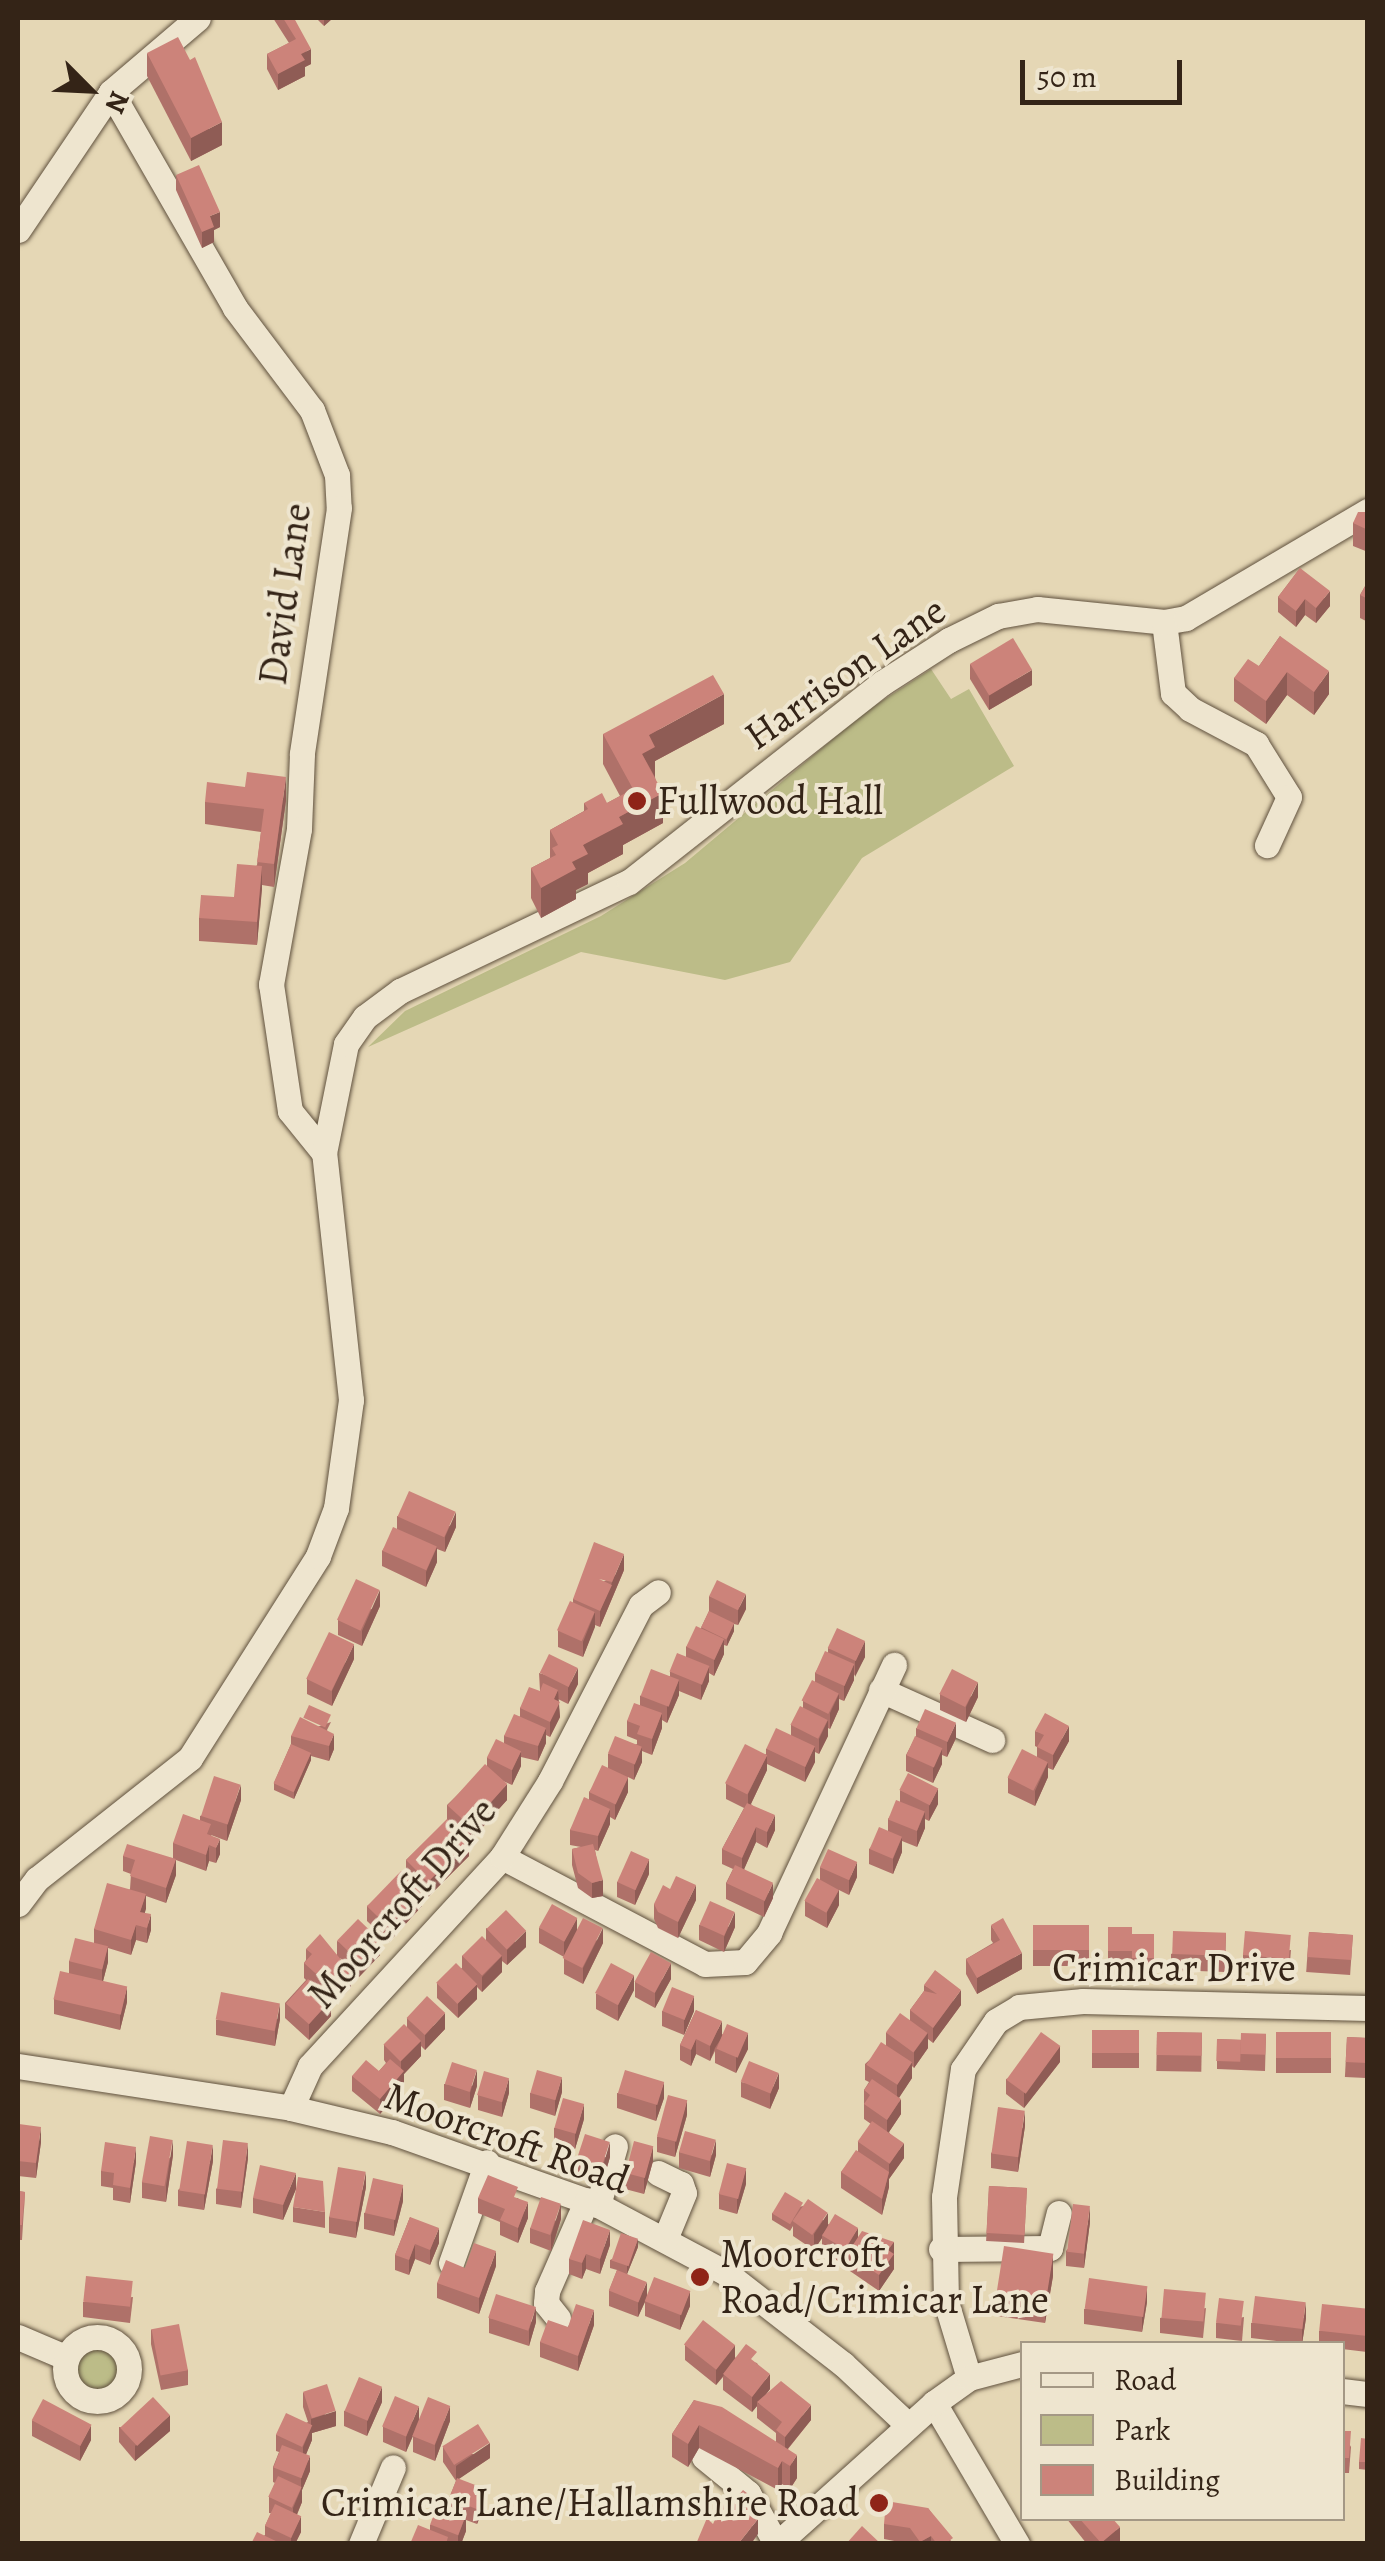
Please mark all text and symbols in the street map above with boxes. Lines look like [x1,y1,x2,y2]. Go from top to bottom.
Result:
north arrow [40,40,140,140]
scale bar [1025,40,1188,102]
text: 50 m [1037,57,1097,97]
text: N [96,85,139,119]
street label: David Lane [248,500,322,688]
street label: Harrison Lane [735,586,955,760]
place label: Fullwood Hall [657,777,883,825]
marker: Fullwood Hall [626,790,648,812]
street label: Moorcroft Drive [297,1788,507,2018]
street label: Crimicar Drive [1052,1944,1296,1992]
street label: Moorcroft Road [378,2072,636,2204]
place label: Moorcroft Road/Crimicar Lane [720,2230,1049,2324]
marker: Moorcroft Road/Crimicar Lane [689,2266,711,2288]
legend [1020,2341,1345,2521]
text: Road [1114,2360,1176,2400]
text: Park [1114,2410,1170,2450]
text: Building [1114,2460,1220,2500]
place label: Crimicar Lane/Hallamshire Road [321,2479,859,2527]
marker: Crimicar Lane/Hallamshire Road [868,2492,890,2514]

